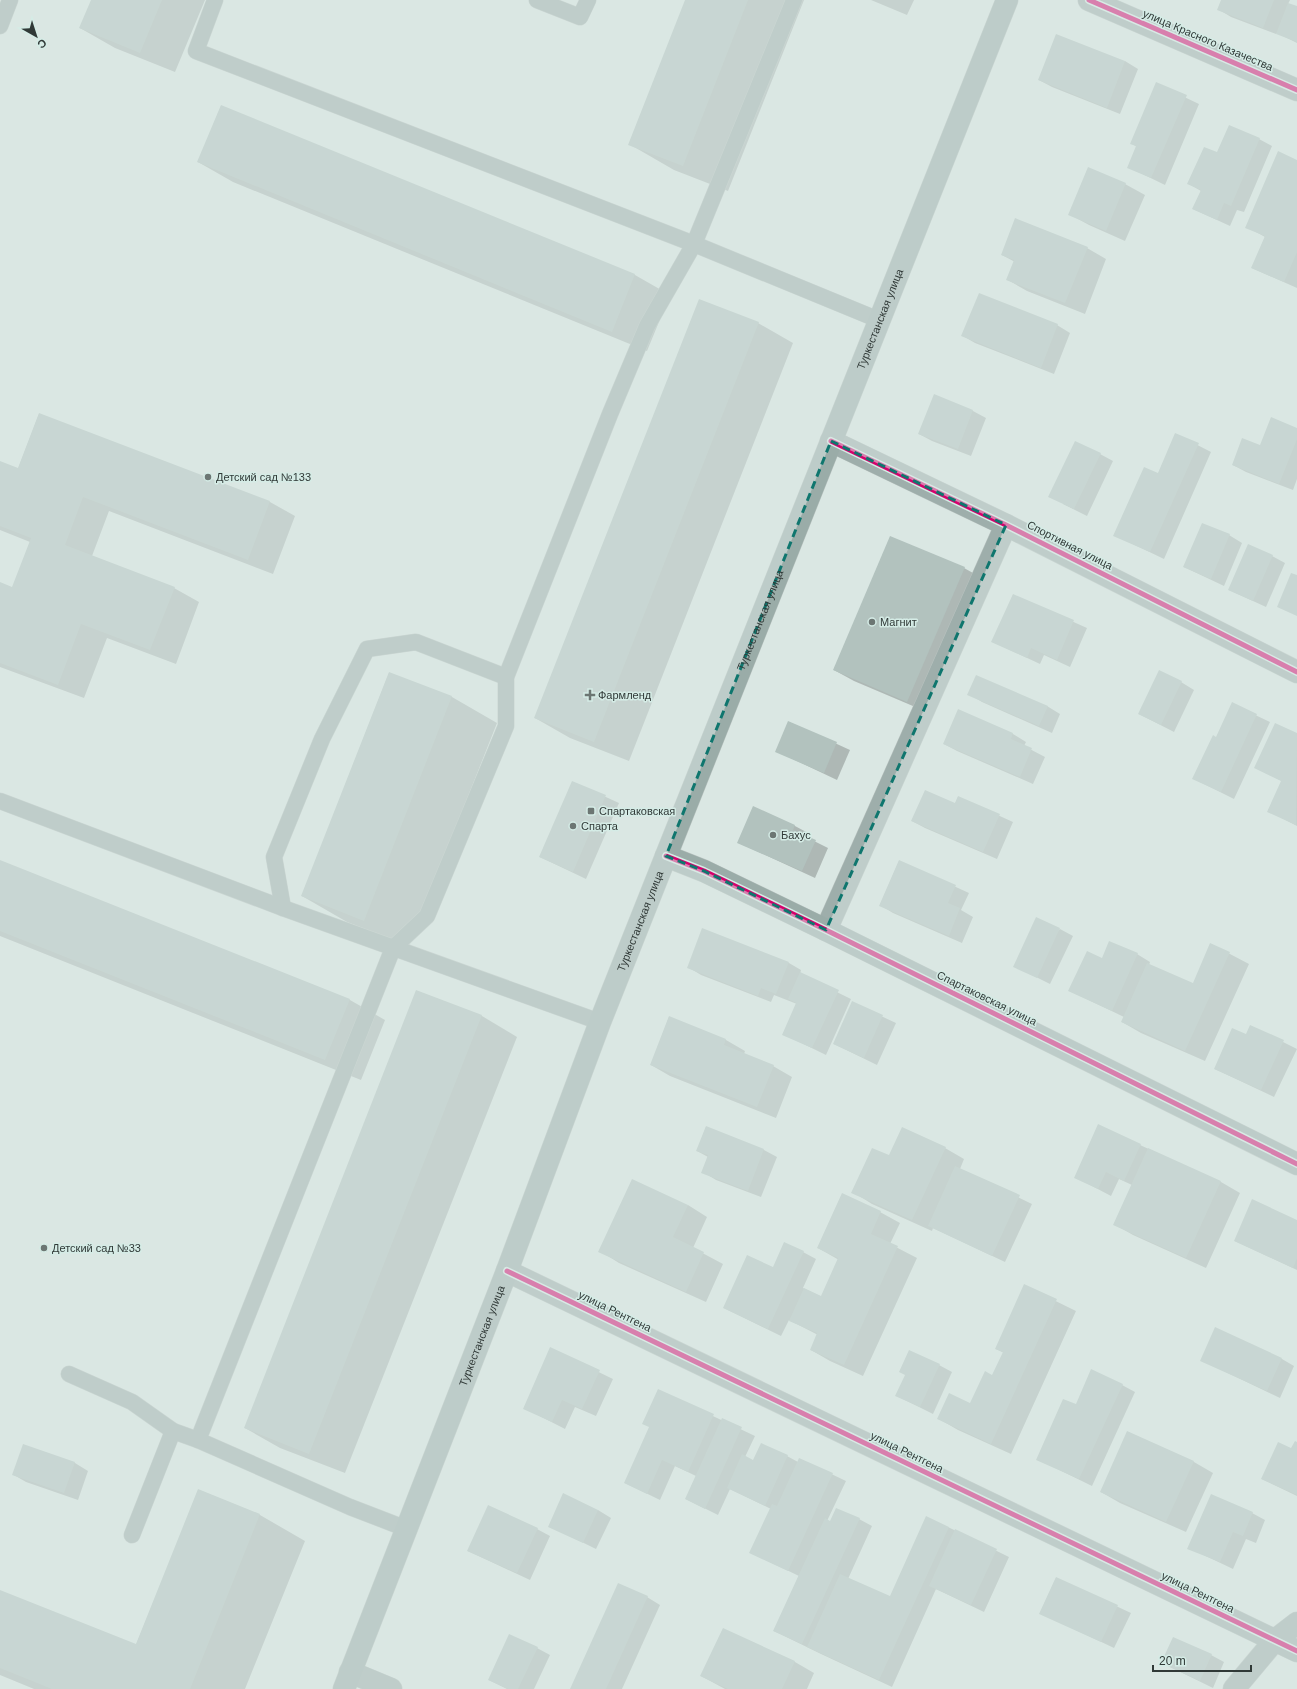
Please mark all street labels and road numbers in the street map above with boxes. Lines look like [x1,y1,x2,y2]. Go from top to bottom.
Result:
street label: улица Красного Казачества [1141,7,1276,73]
street label: Туркестанская улица [854,266,906,371]
street label: Спортивная улица [1025,518,1116,572]
street label: Туркестанская улица [735,567,786,672]
street label: Туркестанская улица [615,868,666,973]
street label: Спартаковская улица [935,969,1040,1028]
street label: Туркестанская улица [457,1283,507,1388]
street label: улица Рентгена [577,1288,654,1334]
street label: улица Рентгена [869,1429,946,1475]
street label: улица Рентгена [1160,1569,1237,1615]

